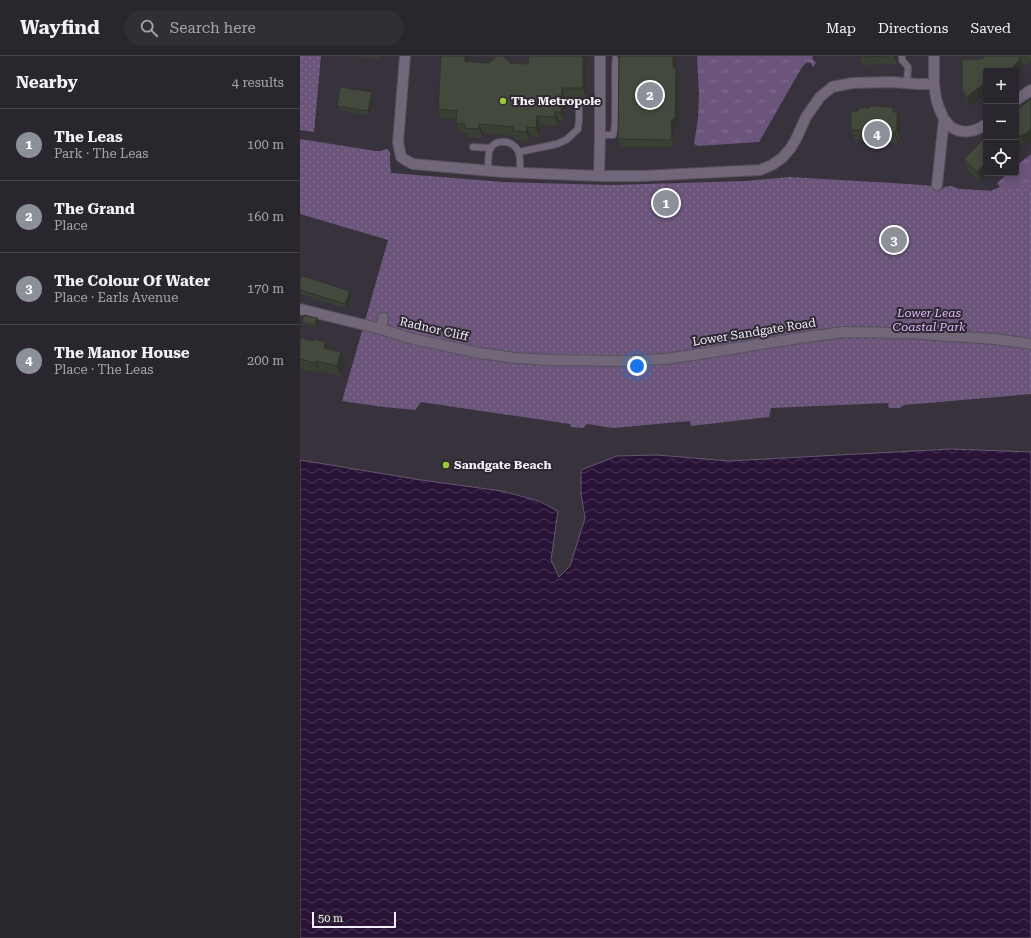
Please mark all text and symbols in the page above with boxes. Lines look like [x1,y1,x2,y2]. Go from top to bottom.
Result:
search box [124,10,404,46]
text: Wayfind [20,16,100,39]
icon: search [138,17,160,39]
text: Search here [170,19,256,37]
text: Map [826,20,856,36]
text: Directions [878,20,948,36]
text: Saved [970,20,1011,36]
map controls [983,68,1019,176]
button: + [983,68,1019,104]
text: Nearby [16,72,78,92]
text: 4 results [232,75,284,90]
pin: 2 [637,80,663,110]
place label: The Metropole [511,94,601,108]
marker: The Metropole [498,96,508,106]
button: − [983,104,1019,140]
pin: 4 [864,119,890,149]
text: The Leas [54,128,123,146]
text: 1 [25,137,33,152]
text: 100 m [247,137,284,152]
button: locate [983,140,1019,176]
text: Park · The Leas [54,146,148,161]
pin: 1 [653,188,679,218]
text: The Grand [54,200,135,218]
text: 2 [25,209,33,224]
text: 160 m [247,209,284,224]
text: Place [54,218,88,233]
pin: 3 [881,225,907,255]
text: The Colour Of Water [54,272,210,290]
text: 3 [25,281,33,296]
text: 170 m [247,281,284,296]
text: Place · Earls Avenue [54,290,178,305]
park label: Lower Leas Coastal Park [893,306,966,334]
street label: Radnor Cliff [398,314,470,344]
street label: Lower Sandgate Road [691,315,817,349]
text: The Manor House [54,344,190,362]
text: 4 [25,353,33,368]
text: 200 m [247,353,284,368]
your location [627,356,647,376]
text: Place · The Leas [54,362,153,377]
place label: Sandgate Beach [454,458,551,472]
marker: Sandgate Beach [441,460,451,470]
scale bar [312,910,396,929]
text: 50 m [318,912,343,925]

